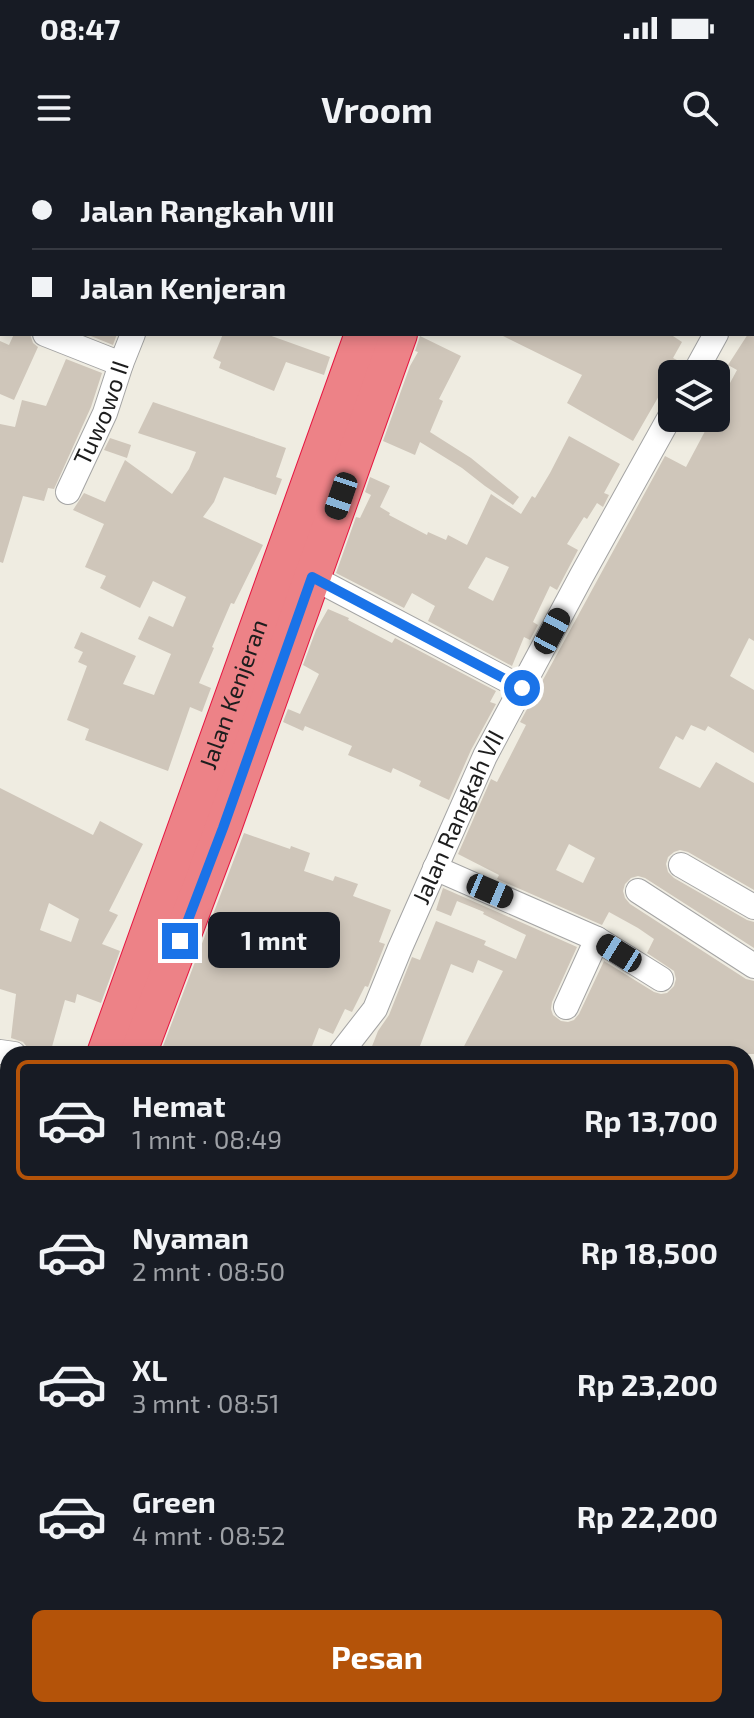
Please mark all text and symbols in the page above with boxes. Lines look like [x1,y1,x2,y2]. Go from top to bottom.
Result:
text: 08:47 [40,10,120,46]
icon: menu [32,86,76,130]
icon: search [678,86,722,130]
text: Vroom [321,87,433,130]
text: Jalan Rangkah VIII [80,192,335,228]
text: Jalan Kenjeran [80,269,286,305]
street label: Tuwowo II [67,357,134,469]
map controls [658,360,730,432]
button: layers [658,360,730,432]
car [322,469,360,523]
car [530,604,574,658]
street label: Jalan Kenjeran [192,615,273,773]
route start [504,670,540,706]
street label: Jalan Rangkah VII [405,725,509,908]
car [463,871,517,911]
callout: 1 mnt [208,913,340,969]
route end [162,923,198,959]
text: 1 mnt [241,924,307,955]
car [592,930,646,976]
icon: car [36,1084,108,1156]
text: Hemat [132,1087,225,1123]
text: Rp 13,700 [584,1102,718,1138]
text: 1 mnt · 08:49 [132,1123,282,1154]
icon: car [36,1216,108,1288]
text: Nyaman [132,1219,249,1255]
text: Rp 18,500 [581,1234,718,1270]
text: 2 mnt · 08:50 [132,1255,285,1286]
icon: car [36,1348,108,1420]
text: XL [132,1351,167,1387]
text: Rp 23,200 [577,1366,718,1402]
text: 3 mnt · 08:51 [132,1387,280,1418]
icon: car [36,1480,108,1552]
text: Green [132,1483,216,1519]
text: Rp 22,200 [577,1498,718,1534]
text: 4 mnt · 08:52 [132,1519,285,1550]
button: Pesan [32,1610,722,1702]

